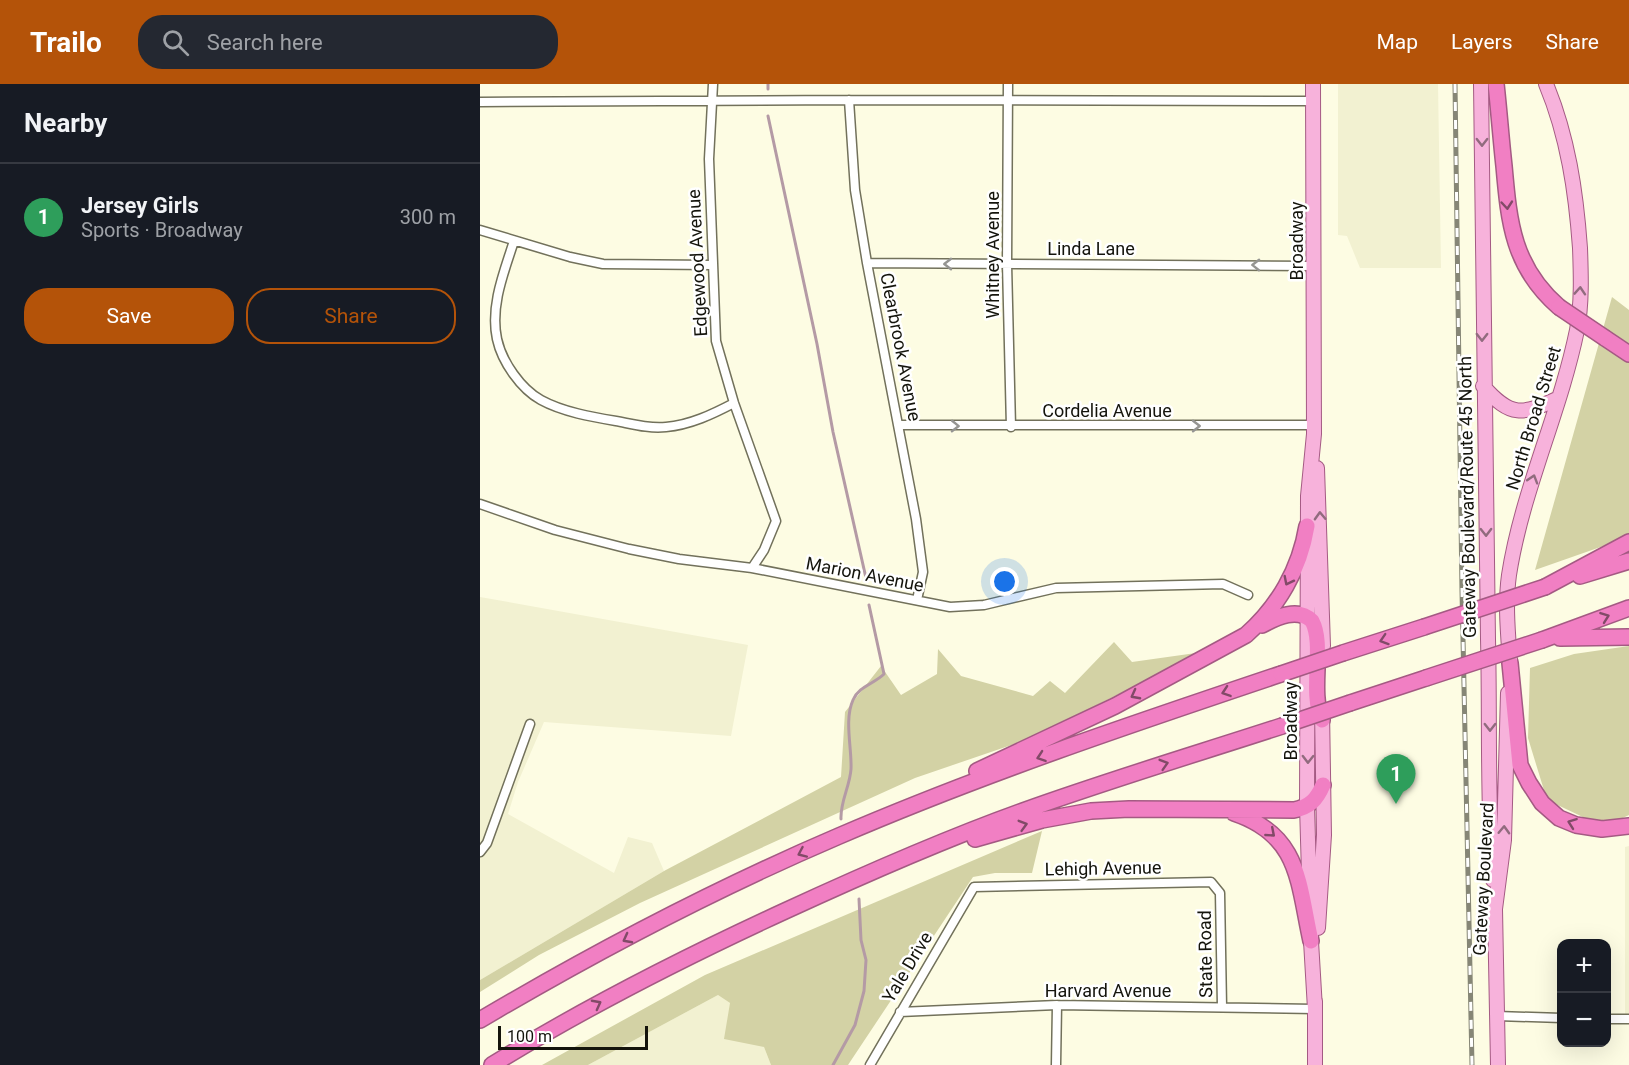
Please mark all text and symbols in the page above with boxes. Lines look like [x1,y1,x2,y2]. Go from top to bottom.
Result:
search box [138,15,558,69]
text: Trailo [30,26,102,59]
icon: search [159,26,192,59]
text: Search here [207,30,323,55]
text: Map [1376,30,1418,54]
text: Layers [1451,30,1512,54]
text: Share [1545,30,1599,54]
text: Nearby [24,108,107,138]
one-way arrow [1475,138,1488,147]
street label: Edgewood Avenue [683,189,711,337]
street label: Whitney Avenue [982,191,1003,319]
text: Jersey Girls [81,193,199,218]
one-way arrow [1500,200,1513,210]
street label: Broadway [1286,201,1307,281]
text: 1 [38,205,49,229]
text: 300 m [400,205,456,229]
text: Sports · Broadway [81,218,243,242]
street label: Linda Lane [1047,238,1135,259]
one-way arrow [944,258,953,270]
one-way arrow [1251,259,1260,272]
street label: Clearbrook Avenue [876,271,926,423]
one-way arrow [1574,286,1587,295]
button: Save [24,288,234,344]
button: Share [246,288,456,344]
one-way arrow [1476,333,1488,342]
street label: North Broad Street [1501,343,1565,492]
street label: Gateway Boulevard/Route 45 North [1454,356,1480,638]
street label: Cordelia Avenue [1042,400,1172,421]
one-way arrow [951,420,960,432]
one-way arrow [1191,420,1200,432]
one-way arrow [1526,474,1538,485]
one-way arrow [1313,511,1326,520]
one-way arrow [1479,528,1492,537]
street label: Marion Avenue [804,552,926,596]
your location [990,567,1019,596]
one-way arrow [1284,575,1295,586]
one-way arrow [1599,611,1610,624]
one-way arrow [1379,633,1390,645]
street label: Broadway [1280,681,1301,761]
one-way arrow [1221,685,1231,698]
one-way arrow [1131,688,1142,699]
one-way arrow [1484,723,1496,732]
one-way arrow [1036,749,1047,762]
pin: 1 [1376,754,1416,804]
one-way arrow [1302,755,1314,764]
one-way arrow [1158,759,1169,771]
street label: Gateway Boulevard [1469,802,1497,956]
one-way arrow [1567,817,1578,830]
one-way arrow [1018,820,1028,833]
one-way arrow [1265,826,1275,837]
one-way arrow [1498,826,1511,835]
one-way arrow [798,846,809,858]
street label: Lehigh Avenue [1044,856,1162,880]
street label: State Road [1194,910,1216,998]
street label: Yale Drive [878,928,936,1006]
one-way arrow [622,931,633,943]
map controls [1557,939,1611,1047]
button: + [1557,939,1611,993]
street label: Harvard Avenue [1045,980,1171,1001]
button: − [1557,993,1611,1047]
one-way arrow [591,1000,602,1011]
scale bar [498,1023,648,1050]
text: 100 m [507,1027,552,1046]

